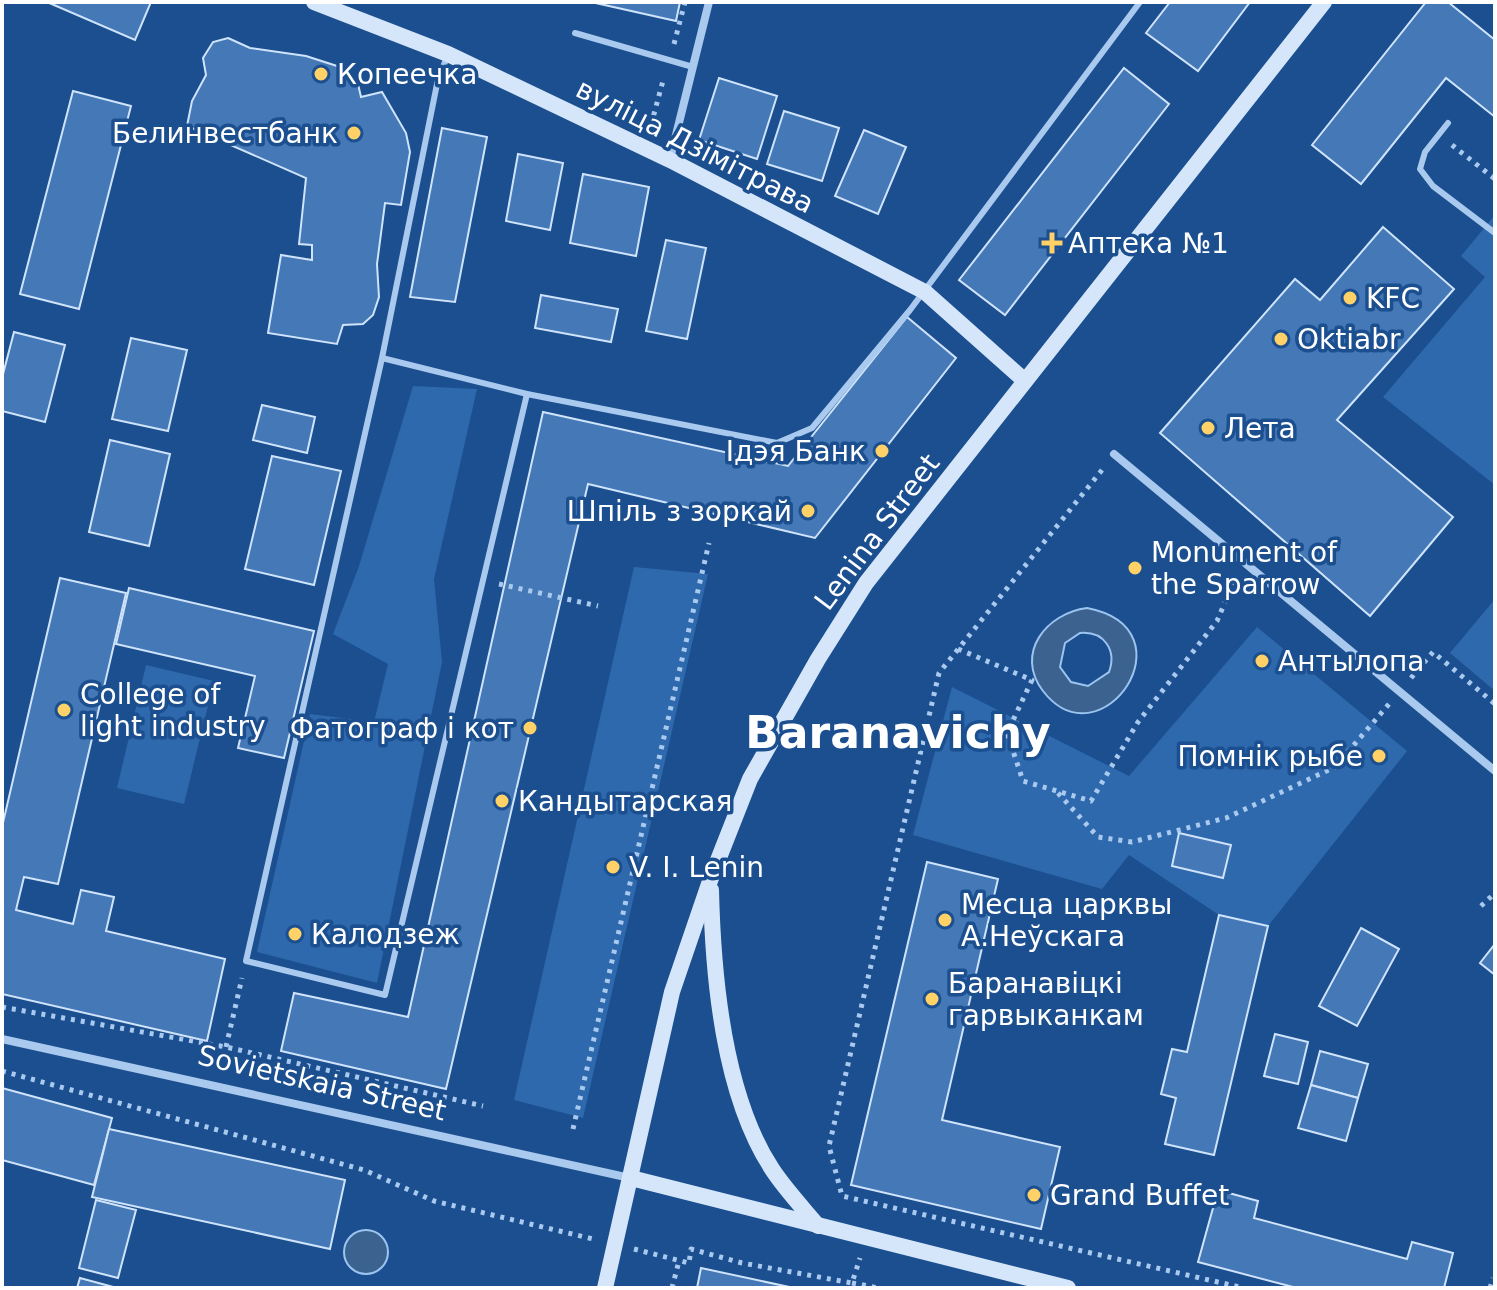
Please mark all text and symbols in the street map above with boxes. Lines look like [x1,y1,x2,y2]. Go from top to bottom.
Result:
place label: Копеечка [337,58,477,91]
marker: Копеечка [312,65,330,83]
street label: вуліца Дзімітрава [571,72,819,220]
place label: Белинвестбанк [112,117,338,150]
marker: Белинвестбанк [345,124,363,142]
place label: Аптека №1 [1068,227,1229,260]
marker: Аптека №1 [1043,234,1061,252]
place label: KFC [1366,282,1420,315]
marker: KFC [1341,289,1359,307]
place label: Oktiabr [1297,323,1401,356]
marker: Oktiabr [1272,330,1290,348]
place label: Лета [1224,412,1296,445]
marker: Лета [1199,419,1217,437]
place label: Ідэя Банк [726,435,866,468]
marker: Ідэя Банк [873,442,891,460]
street label: Lenina Street [808,447,946,617]
place label: Шпіль з зоркай [567,495,792,528]
marker: Шпіль з зоркай [799,502,817,520]
place label: Monument of the Sparrow [1151,536,1338,601]
marker: Monument of the Sparrow [1126,559,1144,577]
place label: Антылопа [1278,645,1424,678]
marker: Антылопа [1253,652,1271,670]
place label: College of light industry [80,678,266,743]
marker: College of light industry [55,701,73,719]
district label: Baranavichy [745,707,1051,758]
place label: Фатограф і кот [290,712,514,745]
marker: Фатограф і кот [521,719,539,737]
place label: Помнік рыбе [1177,740,1363,773]
marker: Помнік рыбе [1370,747,1388,765]
place label: Кандытарская [518,785,732,818]
marker: Кандытарская [493,792,511,810]
place label: V. I. Lenin [629,851,764,884]
marker: V. I. Lenin [604,858,622,876]
place label: Месца царквы А.Неўскага [961,888,1172,953]
marker: Месца царквы А.Неўскага [936,911,954,929]
place label: Калодзеж [311,918,460,951]
marker: Калодзеж [286,925,304,943]
place label: Баранавіцкі гарвыканкам [948,967,1144,1032]
marker: Баранавіцкі гарвыканкам [923,990,941,1008]
street label: Sovietskaia Street [195,1038,449,1128]
place label: Grand Buffet [1050,1179,1229,1212]
marker: Grand Buffet [1025,1186,1043,1204]

